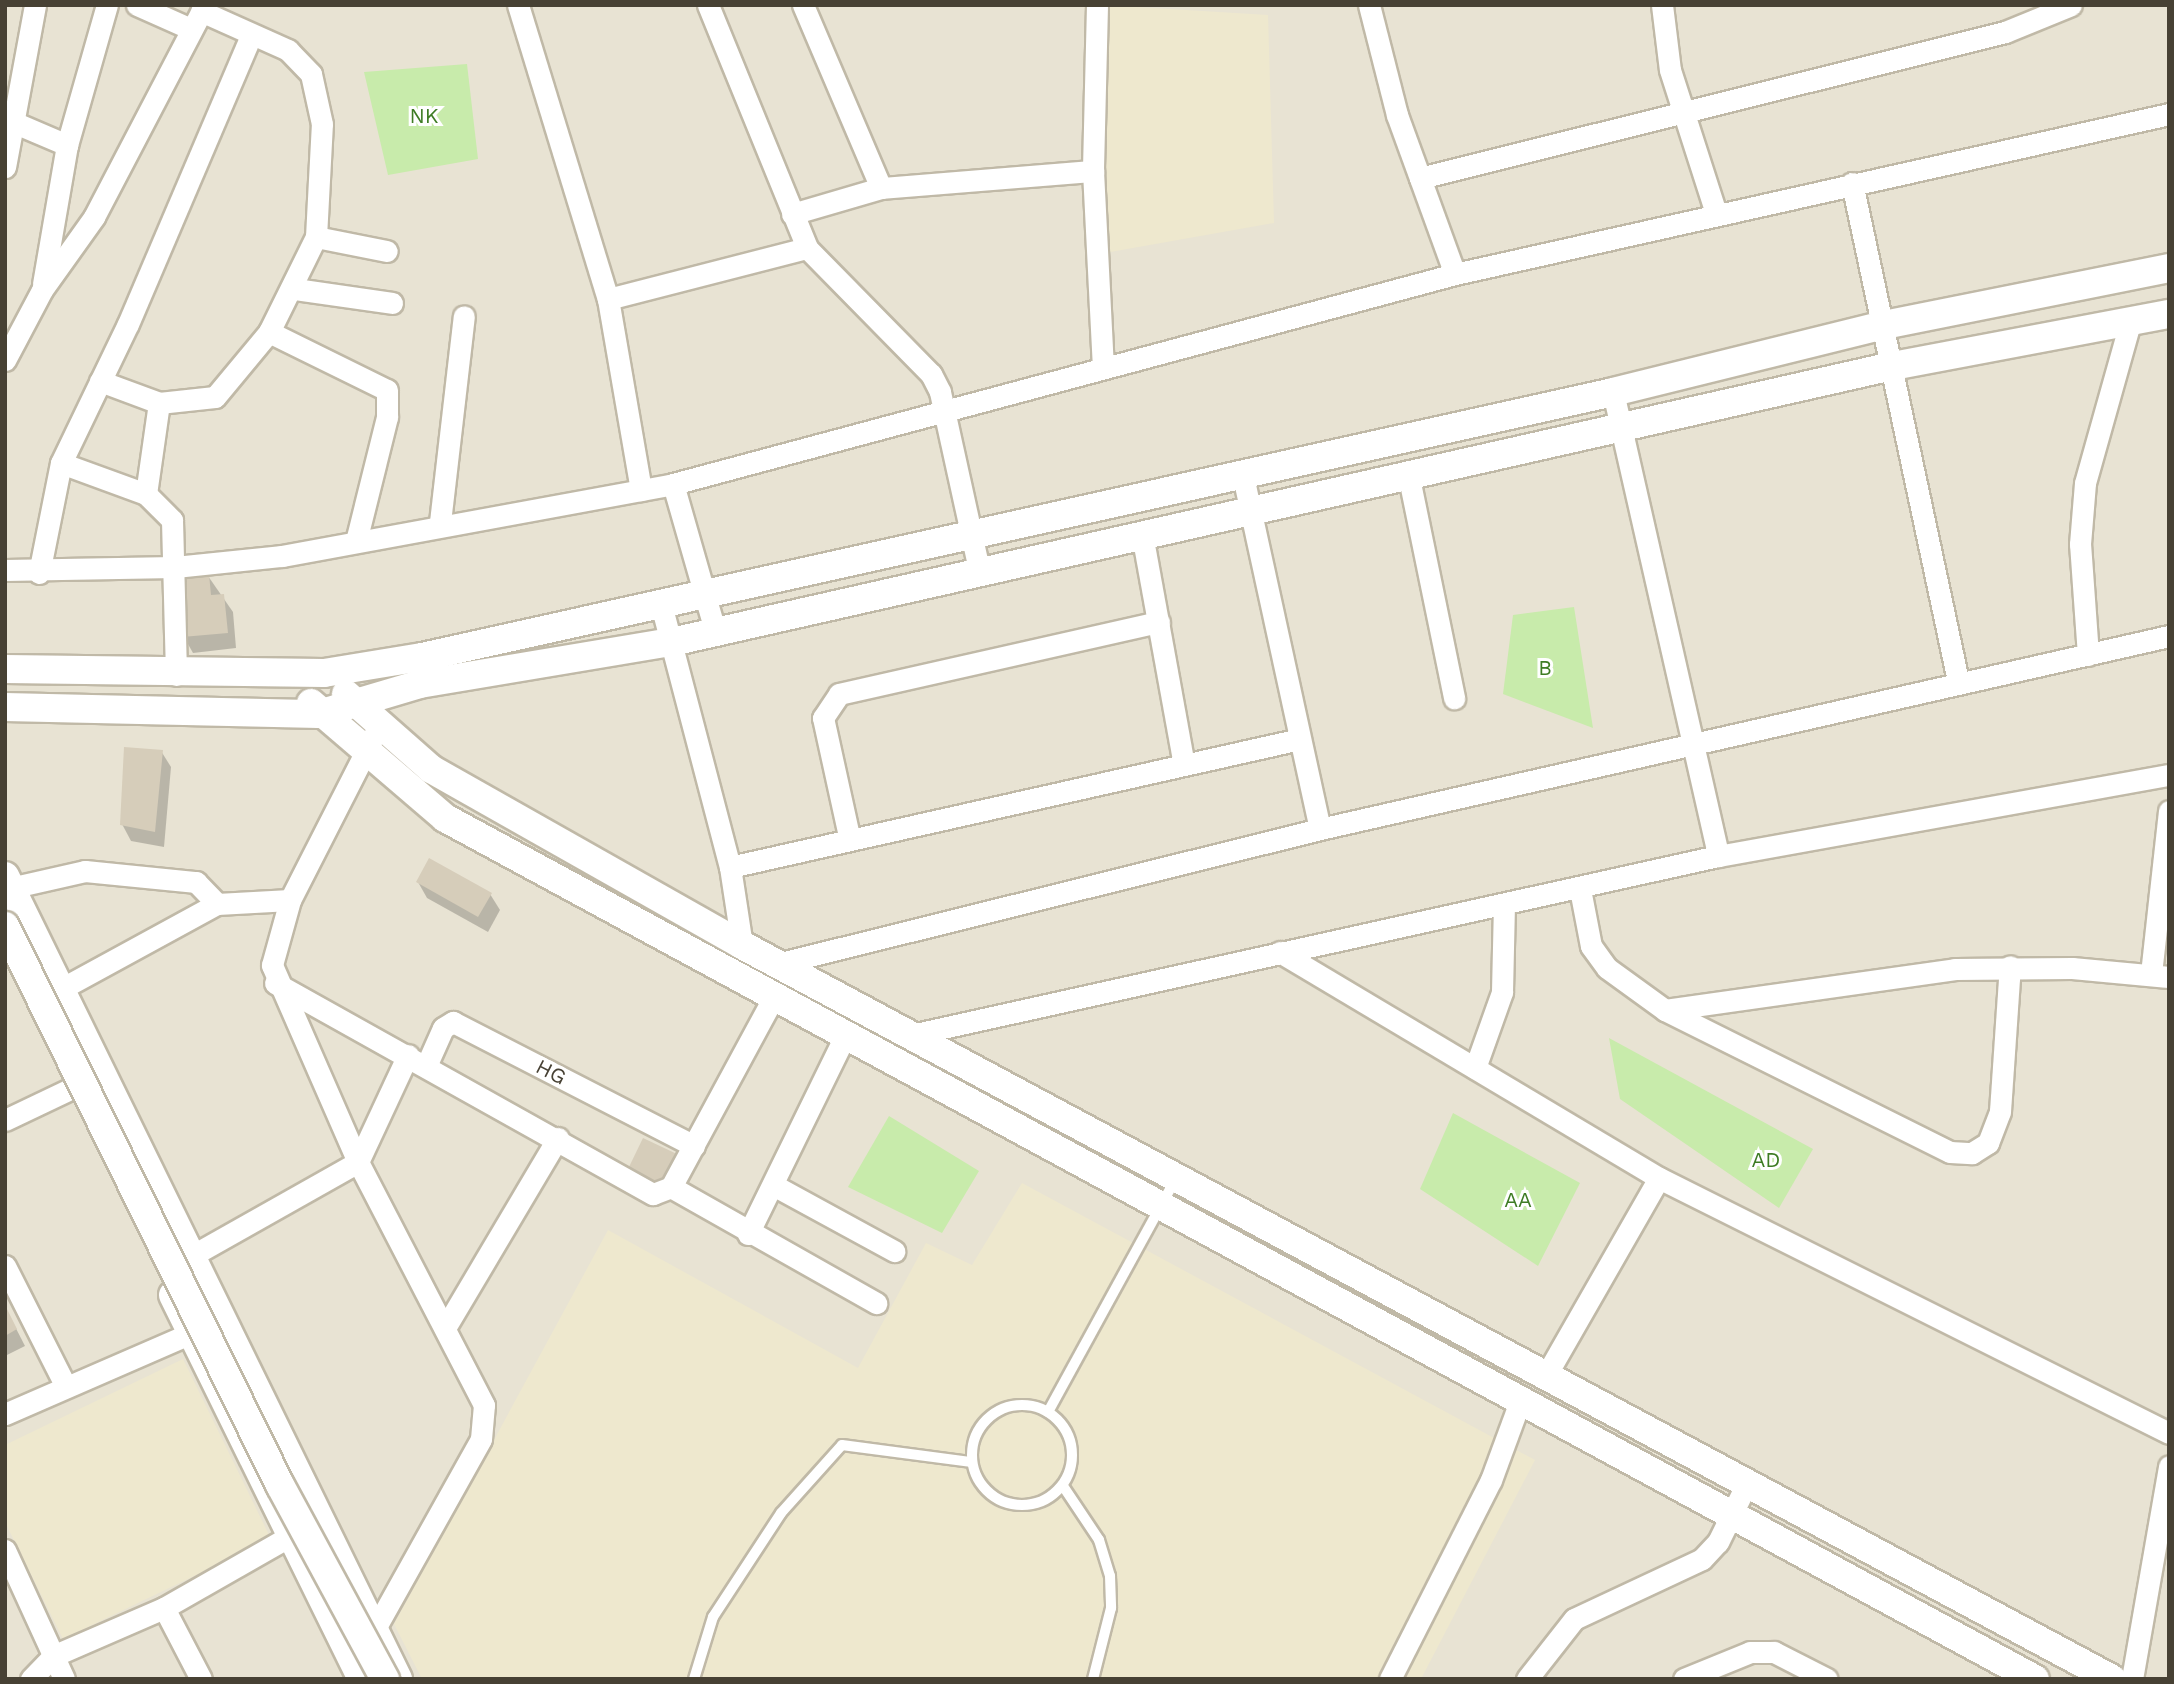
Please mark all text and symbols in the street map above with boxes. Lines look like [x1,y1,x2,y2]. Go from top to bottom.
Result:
park label: NK [409,103,439,129]
park label: B [1538,655,1552,681]
street label: HG [532,1054,570,1090]
park label: AD [1751,1147,1781,1173]
park label: AA [1504,1187,1532,1213]

